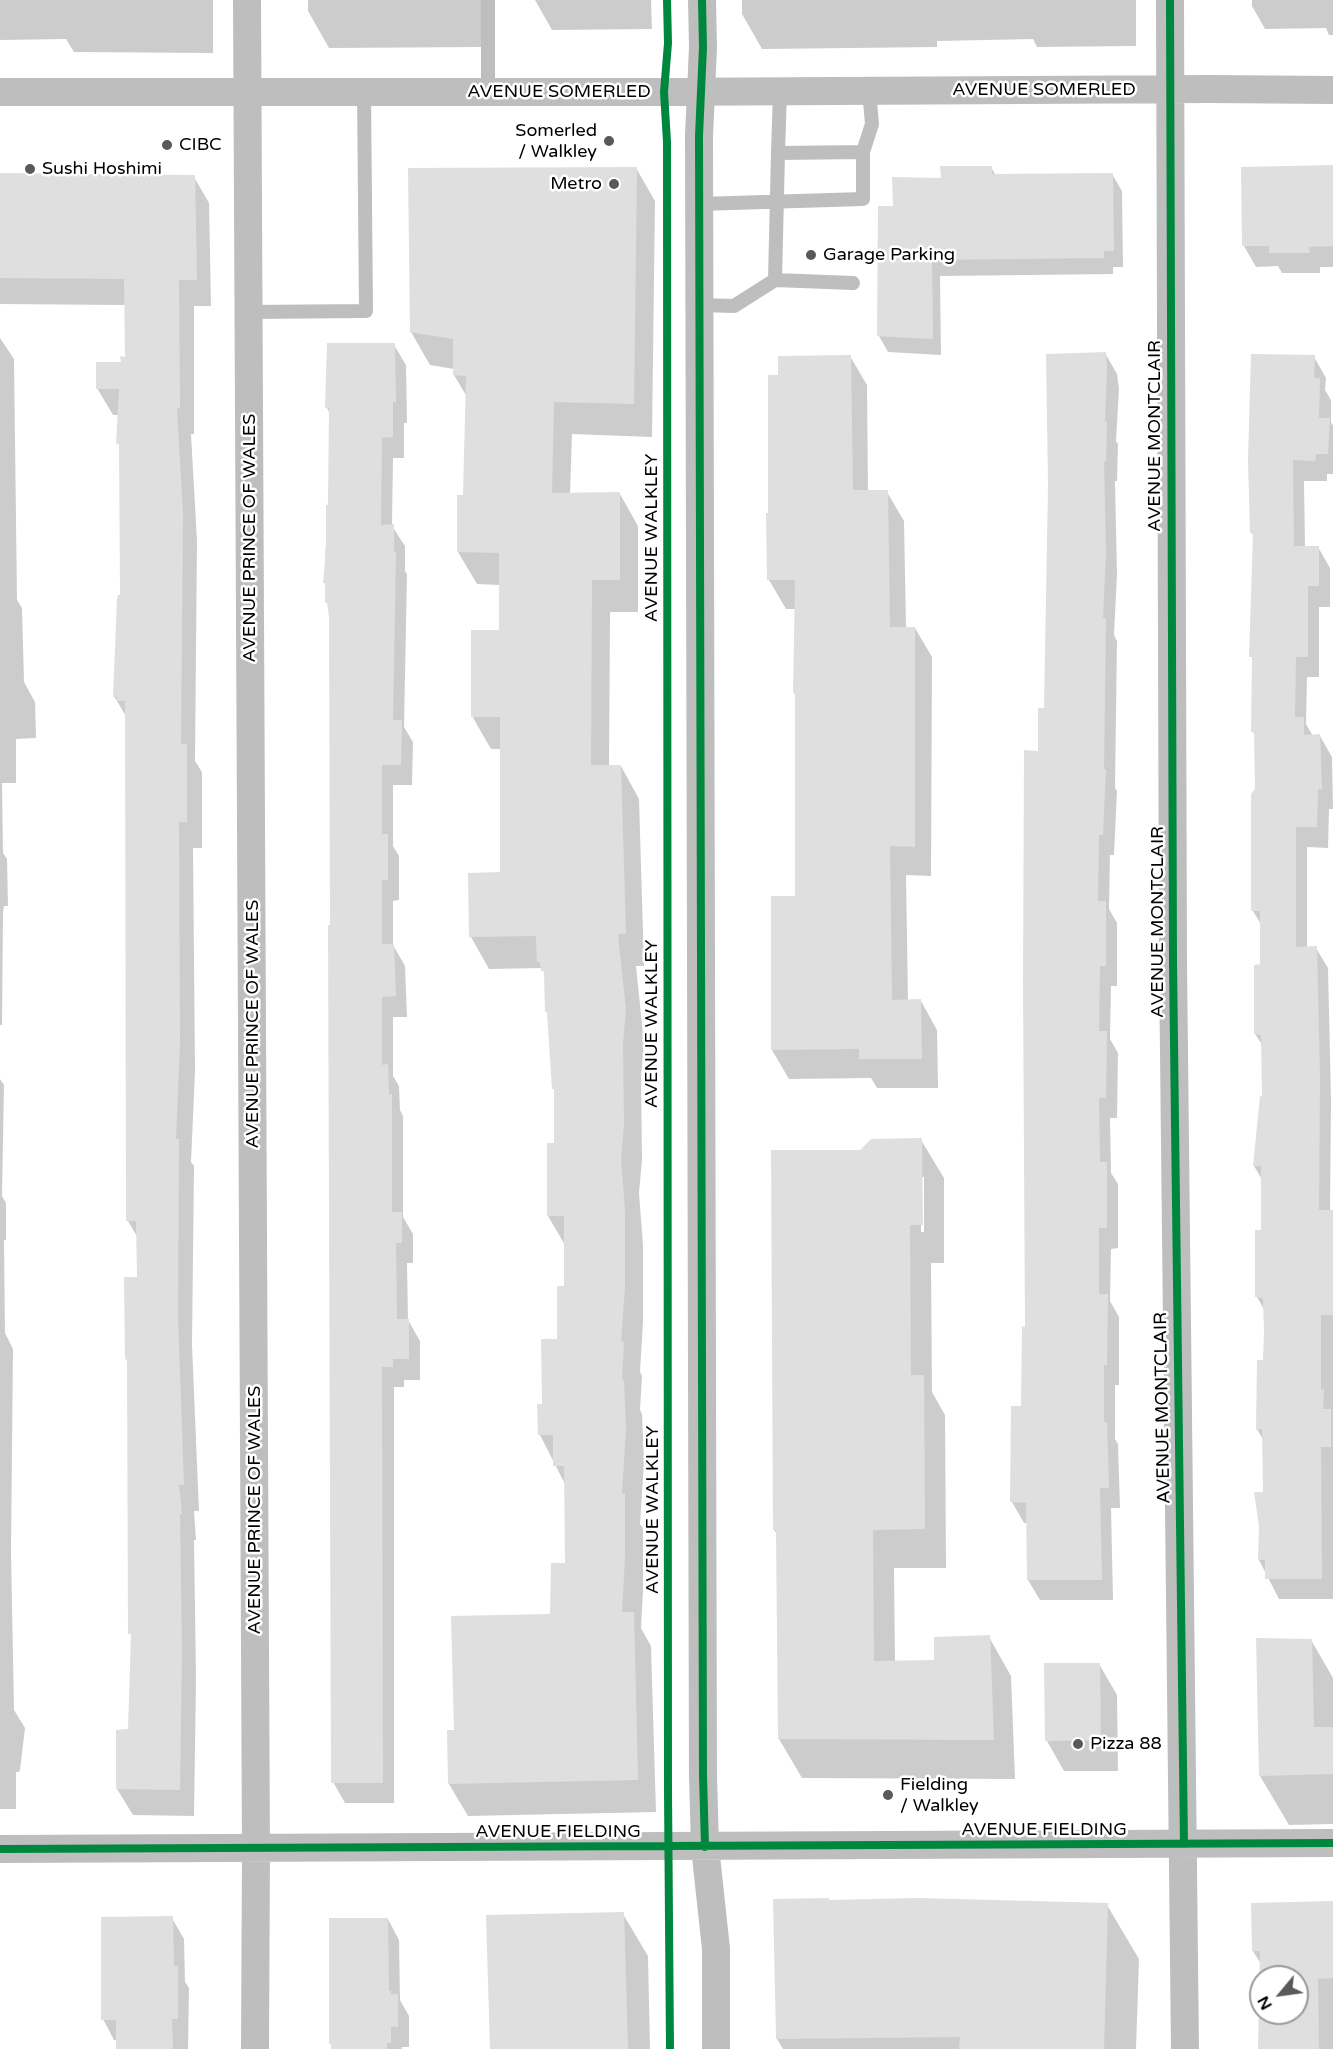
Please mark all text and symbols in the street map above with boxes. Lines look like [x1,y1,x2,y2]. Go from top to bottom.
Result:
street label: AVENUE SOMERLED [952,79,1136,101]
street label: AVENUE SOMERLED [467,81,651,103]
place label: Somerled / Walkley [515,120,597,162]
place label: CIBC [179,134,222,156]
marker: Somerled / Walkley [602,134,616,148]
marker: CIBC [160,138,174,152]
place label: Sushi Hoshimi [42,158,162,180]
marker: Sushi Hoshimi [23,162,37,176]
place label: Metro [550,173,602,195]
marker: Metro [607,177,621,191]
place label: Garage Parking [823,244,955,266]
marker: Garage Parking [804,248,818,262]
street label: AVENUE MONTCLAIR [1144,340,1166,532]
street label: AVENUE PRINCE OF WALES [239,414,261,662]
street label: AVENUE WALKLEY [641,454,663,622]
street label: AVENUE MONTCLAIR [1147,826,1169,1018]
street label: AVENUE PRINCE OF WALES [242,900,264,1148]
street label: AVENUE WALKLEY [641,940,663,1108]
street label: AVENUE MONTCLAIR [1151,1312,1175,1504]
street label: AVENUE PRINCE OF WALES [244,1386,266,1634]
street label: AVENUE WALKLEY [642,1426,664,1594]
place label: Pizza 88 [1090,1733,1162,1755]
marker: Pizza 88 [1071,1737,1085,1751]
place label: Fielding / Walkley [900,1774,979,1816]
marker: Fielding / Walkley [881,1788,895,1802]
street label: AVENUE FIELDING [961,1819,1127,1841]
street label: AVENUE FIELDING [475,1821,641,1843]
north arrow [1249,1965,1309,2025]
text: N [1253,1992,1277,2013]

